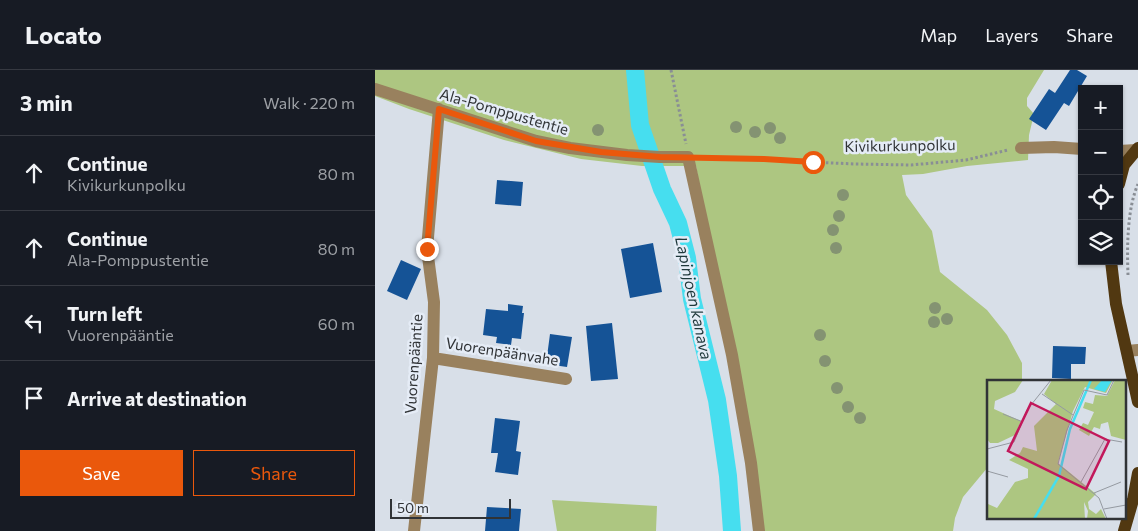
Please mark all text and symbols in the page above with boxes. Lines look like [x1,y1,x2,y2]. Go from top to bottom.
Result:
text: Locato [25,20,102,49]
text: Map [920,24,957,46]
text: Layers [985,24,1038,46]
text: Share [1066,24,1113,46]
street label: Ala-Pomppustentie [438,84,571,138]
map controls [1078,85,1123,265]
button: + [1078,85,1123,130]
text: 3 min [20,90,73,115]
text: Walk · 220 m [263,93,355,112]
button: − [1078,130,1123,175]
street label: Kivikurkunpolku [844,135,956,155]
route start [802,151,825,174]
text: Continue [67,152,147,175]
icon: ahead [20,159,48,187]
text: 80 m [318,164,355,183]
text: Kivikurkunpolku [67,175,186,194]
button: locate [1078,175,1123,220]
button: layers [1078,220,1123,265]
text: Continue [67,227,147,250]
icon: ahead [20,234,48,262]
water label: Lapinjoen kanava [672,235,717,361]
route end [416,238,439,261]
text: 80 m [318,239,355,258]
text: Ala-Pomppustentie [67,250,209,269]
text: Turn left [67,302,142,325]
icon: left [20,309,48,337]
street label: Vuorenpääntie [401,313,425,414]
text: 60 m [318,314,355,333]
text: Vuorenpääntie [67,325,174,344]
street label: Vuorenpäänvahe [445,333,560,369]
inset map [987,380,1125,518]
icon: arrive [20,384,48,412]
text: Arrive at destination [67,387,247,410]
button: Save [20,450,183,496]
button: Share [193,450,355,496]
scale bar [390,496,511,519]
text: 50 m [397,499,429,516]

